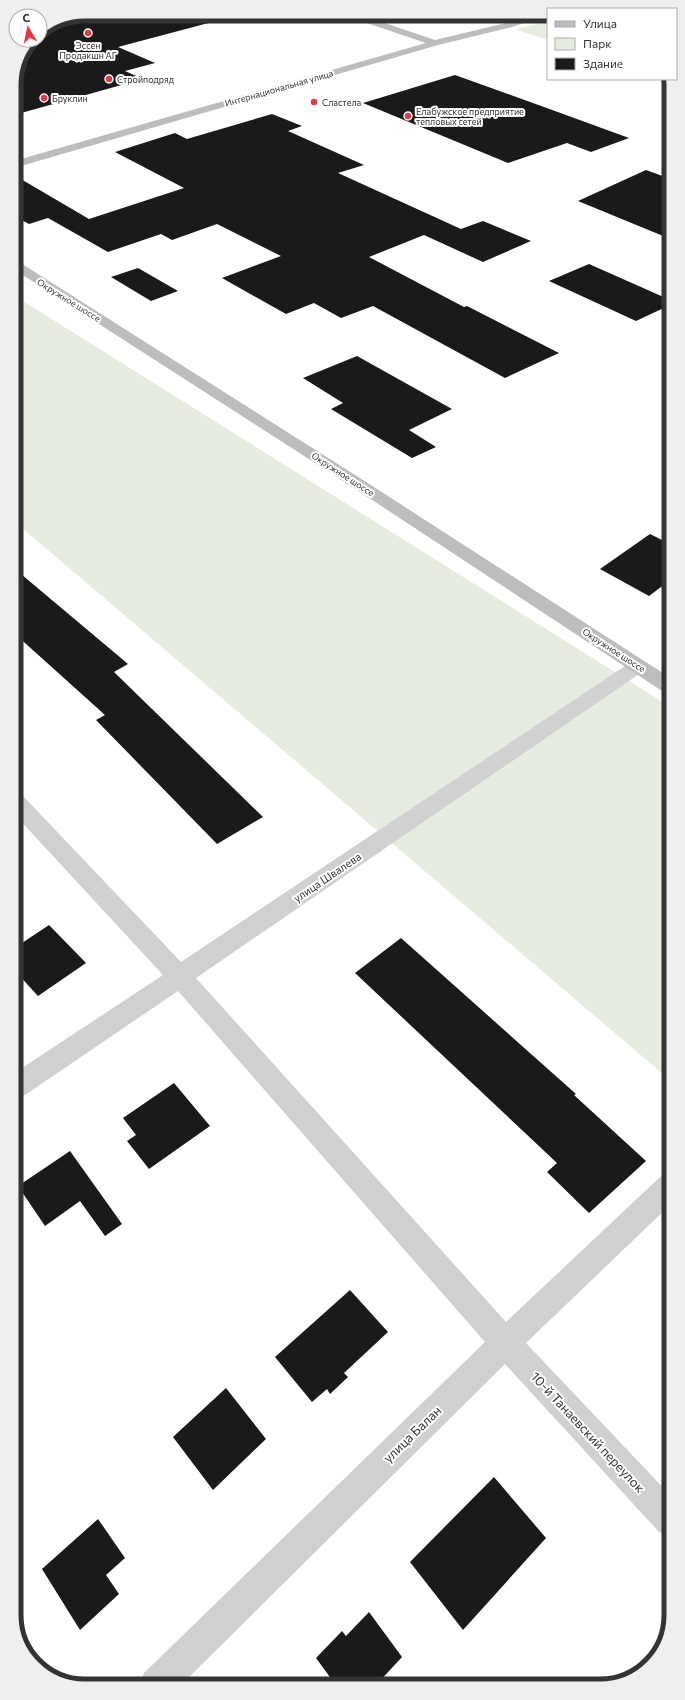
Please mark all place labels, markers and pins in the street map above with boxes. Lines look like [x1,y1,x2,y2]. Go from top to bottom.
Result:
marker: Эссен Продакшн АГ [83,28,93,38]
place label: Эссен Продакшн АГ [59,40,117,61]
marker: Стройподряд [104,74,114,84]
place label: Стройподряд [117,74,175,85]
marker: Бруклин [39,93,49,103]
place label: Бруклин [52,93,88,104]
marker: Сластела [309,97,319,107]
place label: Сластела [322,97,362,108]
place label: Елабужское предприятие тепловых сетей [416,106,524,127]
marker: Елабужское предприятие тепловых сетей [403,111,413,121]

